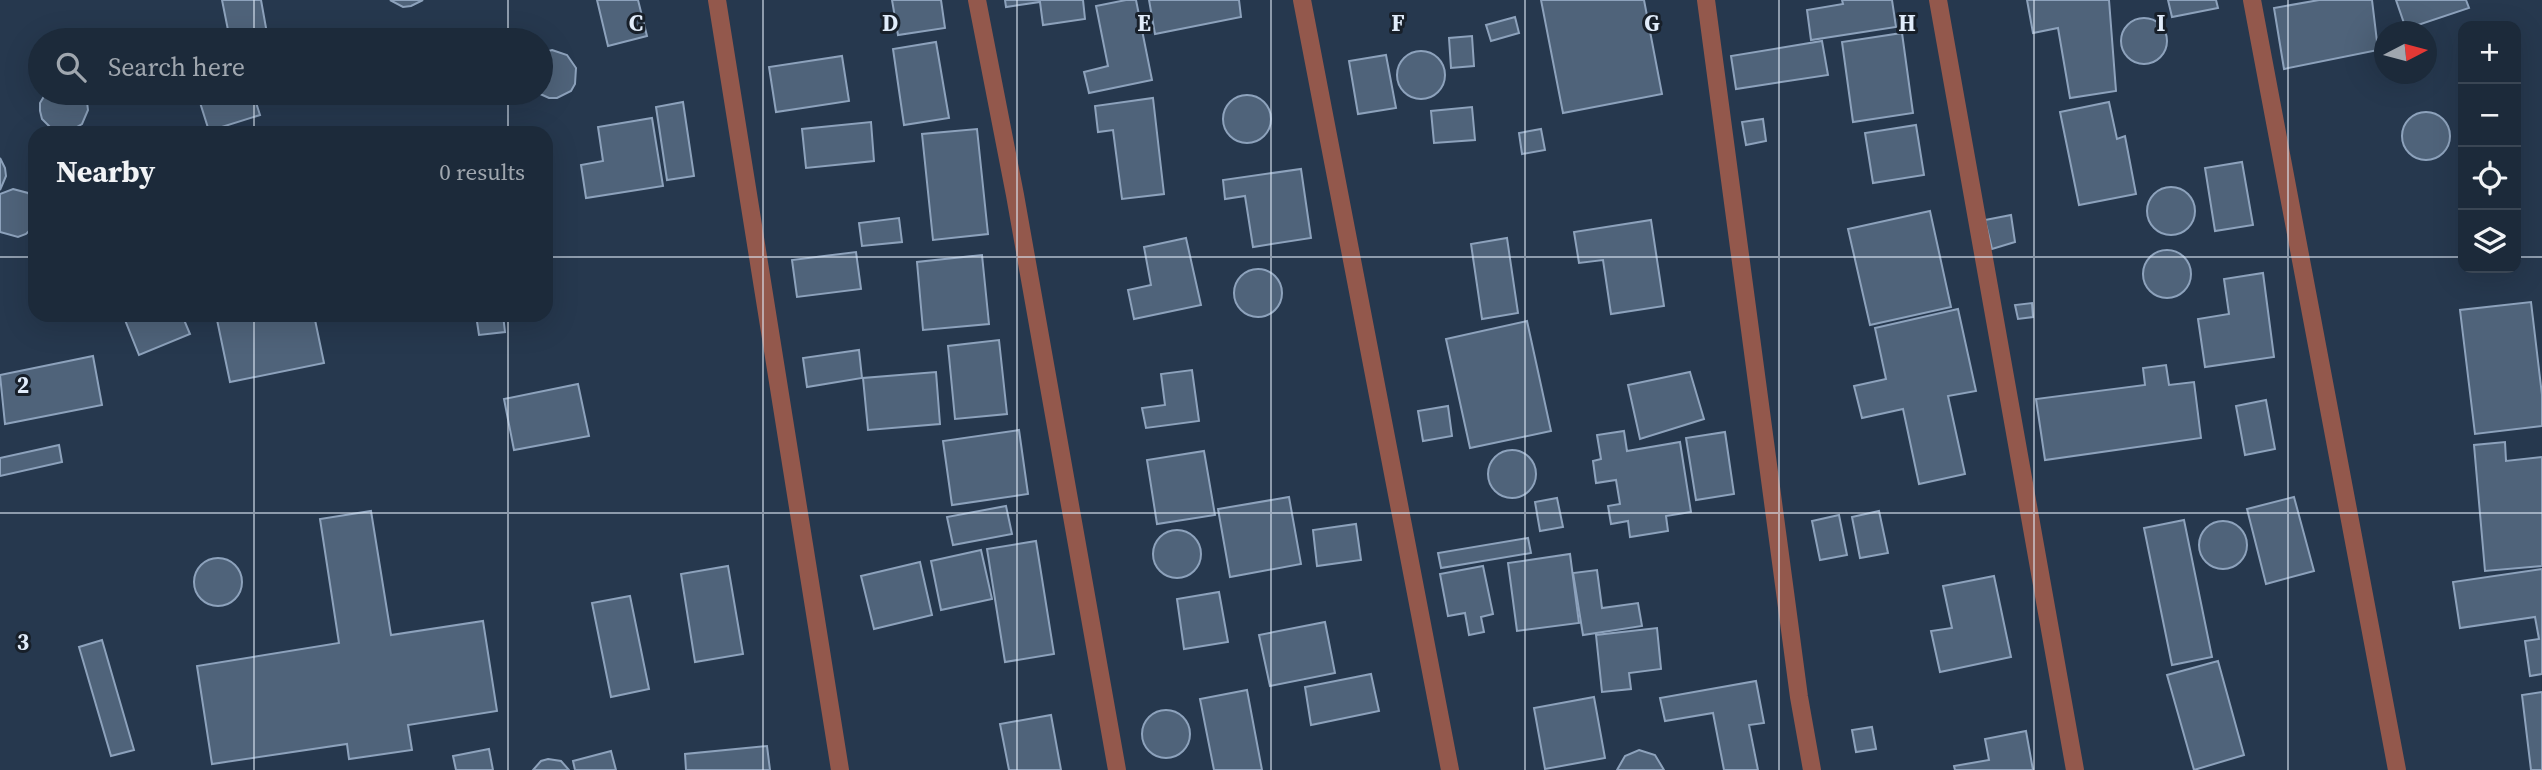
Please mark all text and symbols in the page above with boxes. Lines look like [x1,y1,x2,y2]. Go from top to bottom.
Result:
text: C [629,7,643,39]
text: D [882,7,898,39]
text: E [1137,7,1151,39]
text: F [1391,7,1405,39]
text: G [1644,7,1660,39]
text: H [1898,7,1916,39]
text: I [2157,7,2166,39]
north arrow [2374,21,2437,84]
map controls [2458,21,2521,273]
button: + [2458,21,2521,84]
search box [28,28,553,105]
icon: search [52,48,90,86]
text: Search here [108,49,245,85]
button: − [2458,84,2521,147]
button: locate [2458,147,2521,210]
text: Nearby [56,151,155,192]
text: 0 results [439,156,525,188]
button: layers [2458,210,2521,273]
text: 2 [17,369,29,401]
text: 3 [17,626,29,658]

